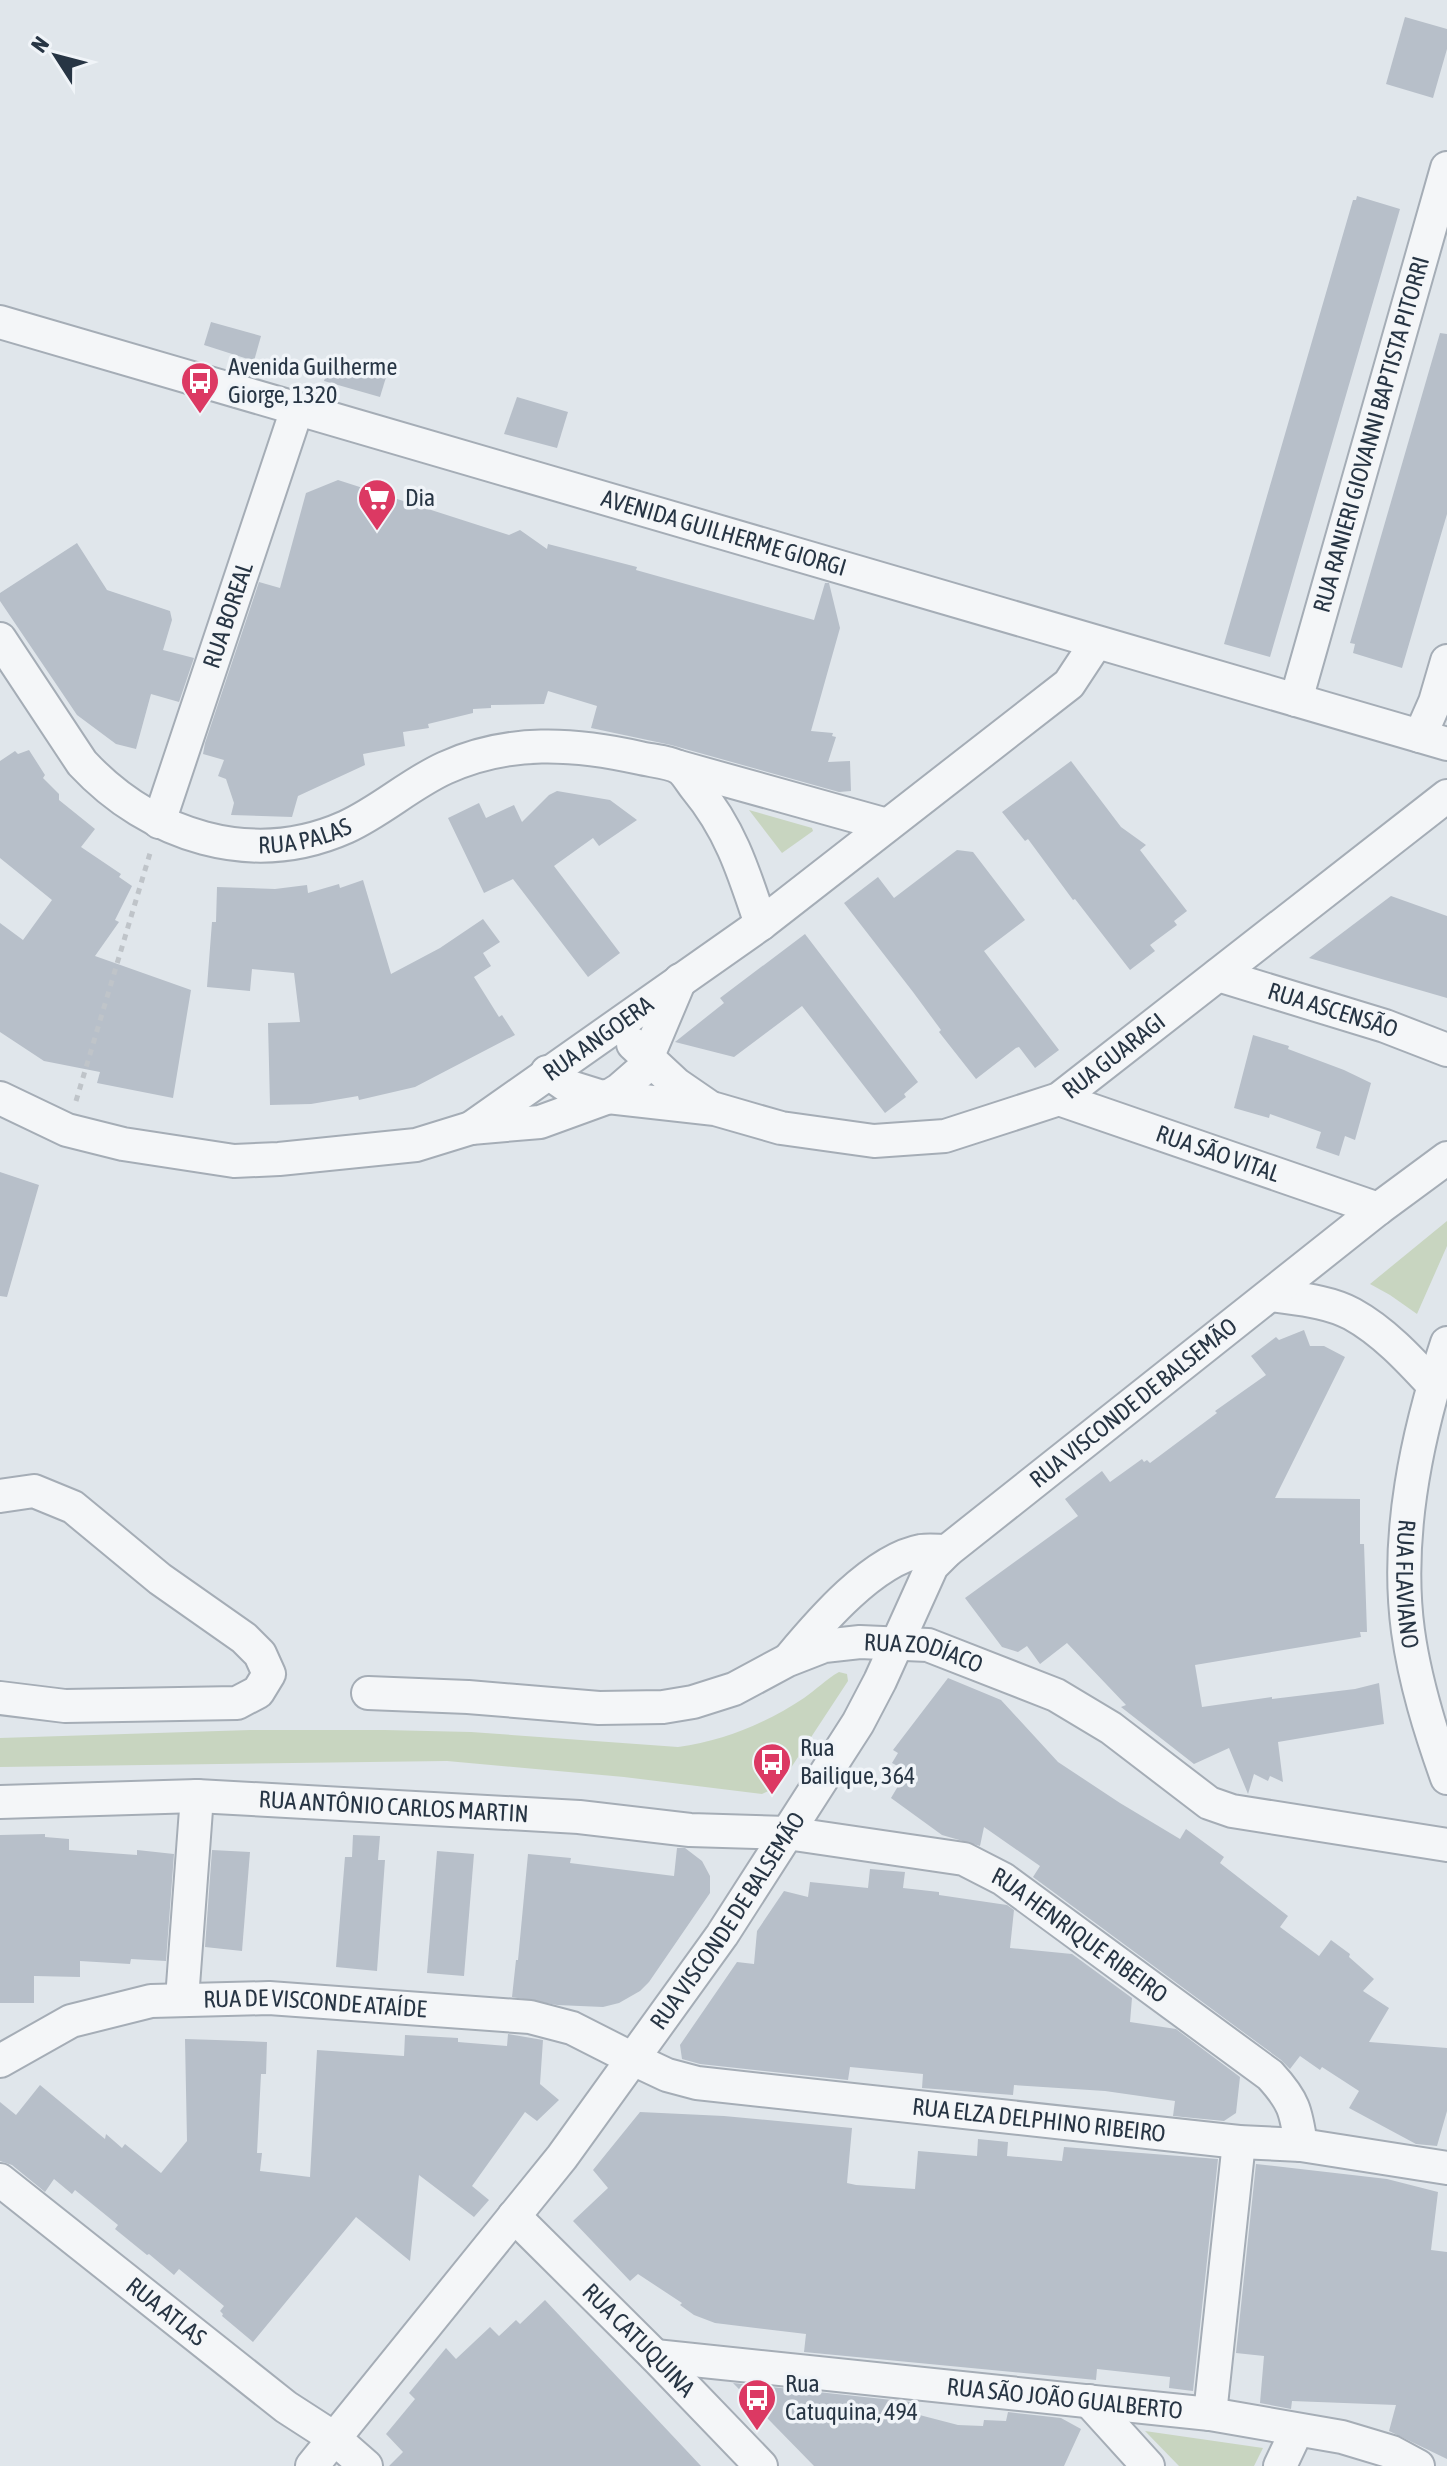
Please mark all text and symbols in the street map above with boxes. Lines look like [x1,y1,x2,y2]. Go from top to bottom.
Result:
north arrow [16,16,96,96]
text: N [25,31,54,57]
street label: RUA RANIERI GIOVANNI BAPTISTA PITORRI [1308,253,1434,615]
place label: Avenida Guilherme Giorge, 1320 [228,353,397,408]
bus stop icon: Avenida Guilherme Giorge, 1320 [179,360,221,415]
supermarket icon: Dia [356,477,398,532]
place label: Dia [405,484,435,511]
street label: AVENIDA GUILHERME GIORGI [598,484,850,581]
street label: RUA BOREAL [197,558,258,671]
street label: RUA PALAS [258,812,355,859]
street label: RUA ASCENSÃO [1265,977,1402,1043]
street label: RUA ANGOERA [538,990,658,1086]
street label: RUA GUARAGI [1057,1007,1170,1104]
street label: RUA SÃO VITAL [1153,1120,1284,1187]
street label: RUA VISCONDE DE BALSEMÃO [1024,1312,1242,1493]
street label: RUA FLAVIANO [1391,1518,1424,1651]
street label: RUA ZODÍACO [863,1628,987,1678]
place label: Rua Bailique, 364 [800,1734,915,1789]
bus stop icon: Rua Bailique, 364 [751,1741,793,1796]
street label: RUA ANTÔNIO CARLOS MARTIN [258,1785,529,1827]
street label: RUA VISCONDE DE BALSEMÃO [644,1807,810,2035]
street label: RUA HENRIQUE RIBEIRO [987,1862,1173,2008]
street label: RUA DE VISCONDE ATAÍDE [203,1984,427,2022]
street label: RUA ELZA DELPHINO RIBEIRO [911,2093,1167,2147]
street label: RUA ATLAS [121,2272,211,2351]
street label: RUA CATUQUINA [577,2278,701,2402]
place label: Rua Catuquina, 494 [785,2370,918,2425]
street label: RUA SÃO JOÃO GUALBERTO [946,2373,1184,2424]
bus stop icon: Rua Catuquina, 494 [736,2377,778,2432]

